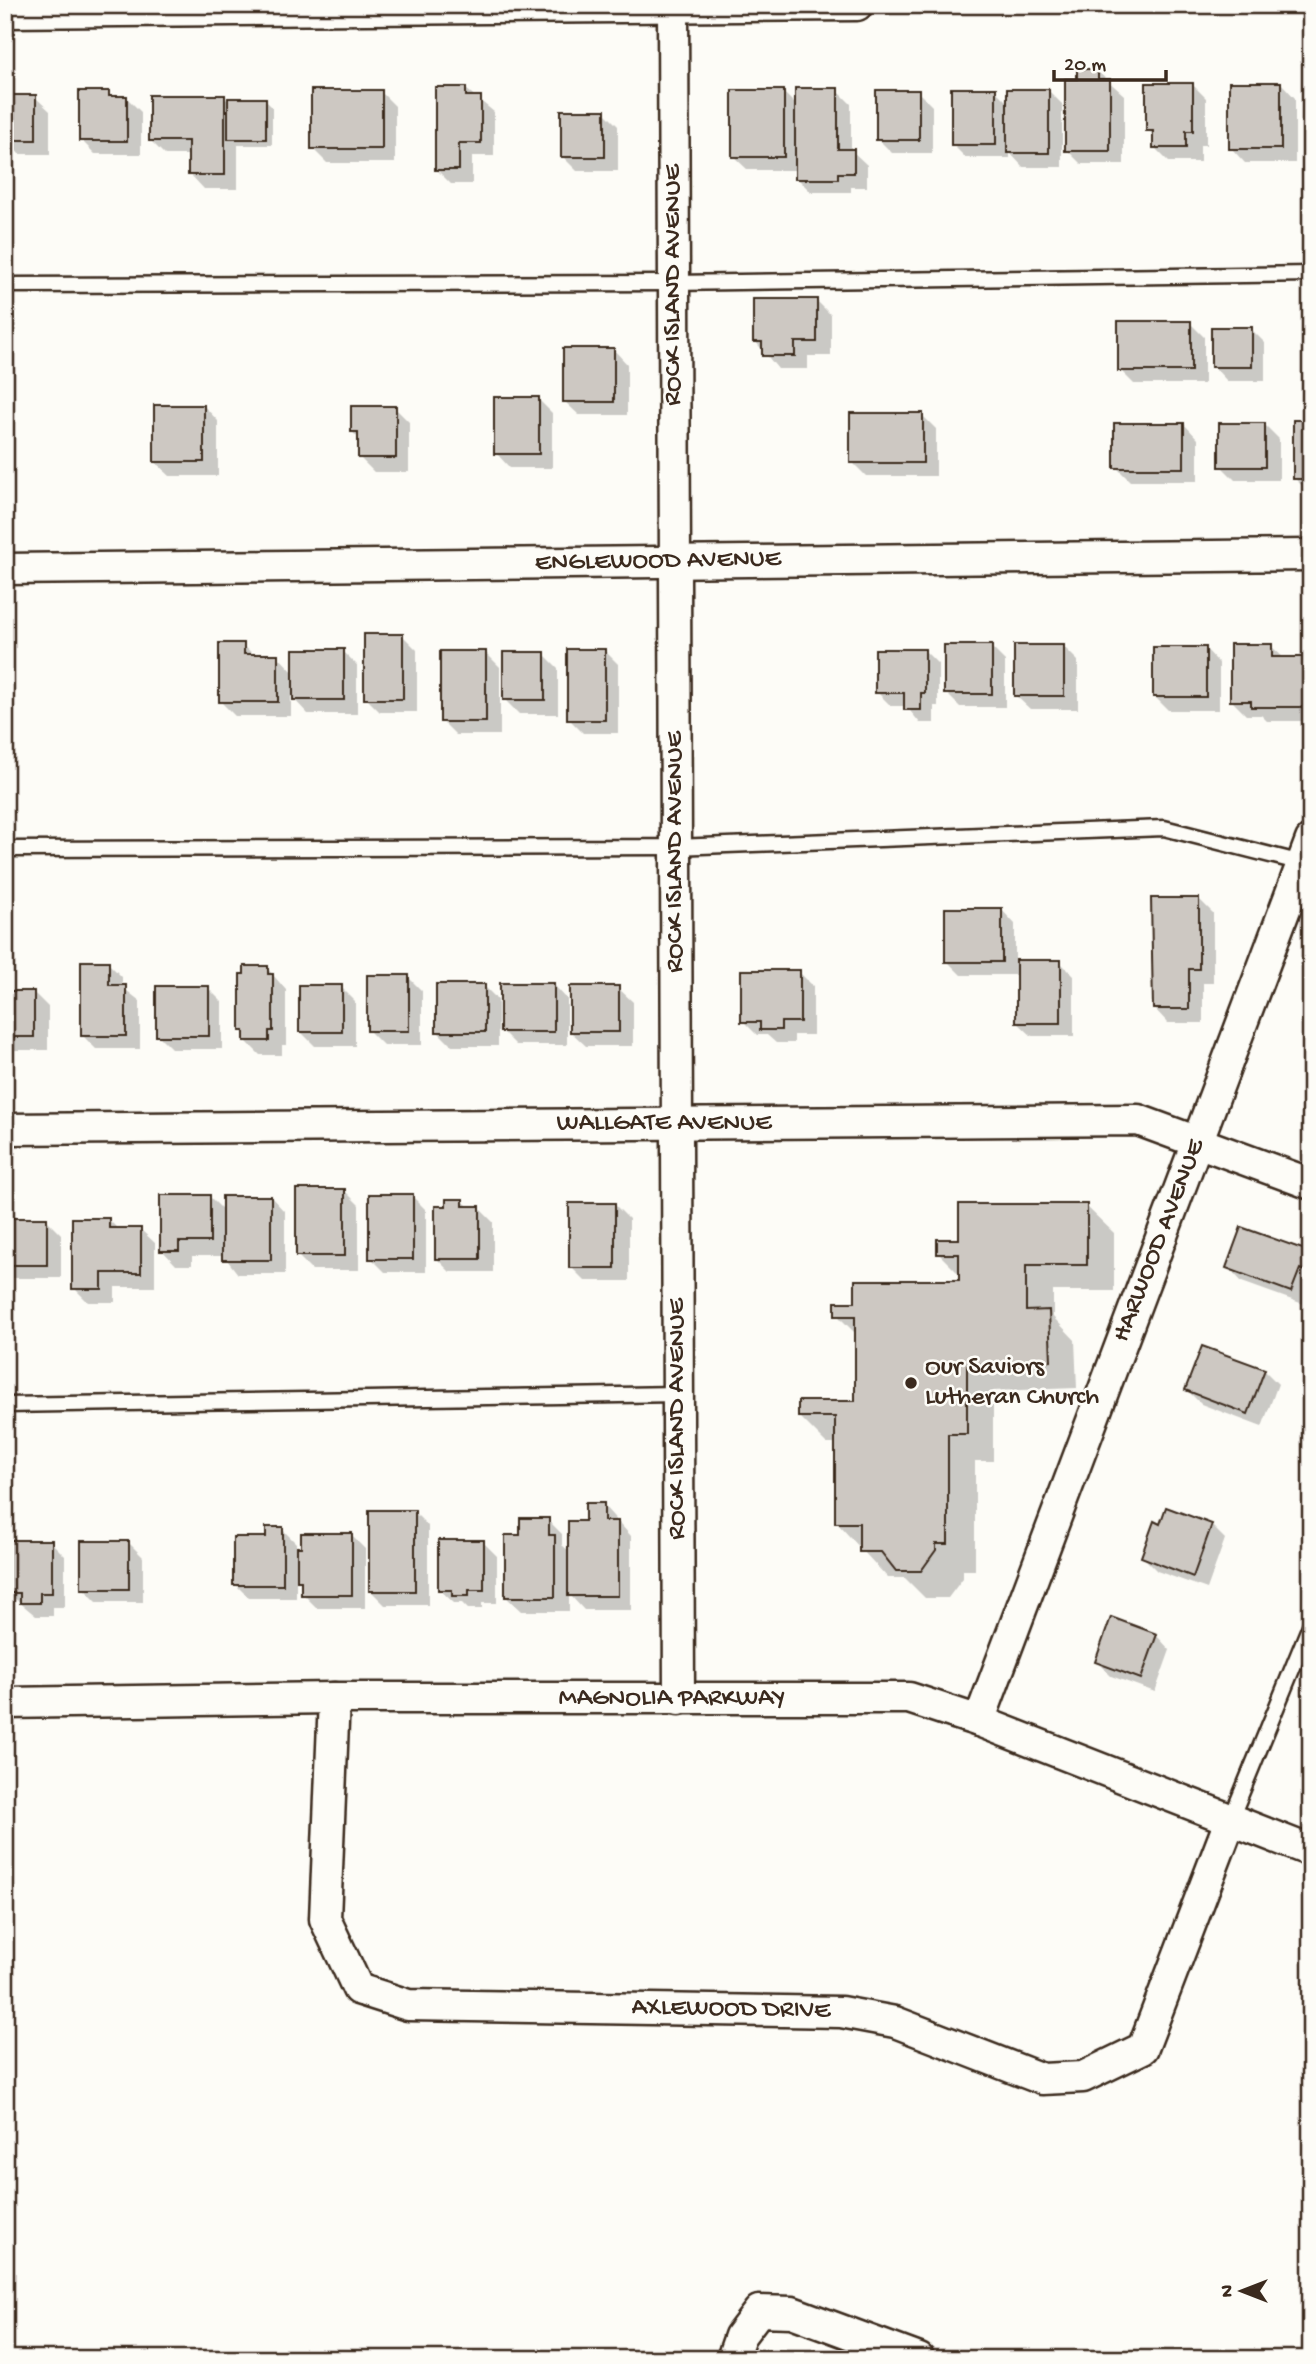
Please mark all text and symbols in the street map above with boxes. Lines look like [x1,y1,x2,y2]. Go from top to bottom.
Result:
scale bar [1054,38,1166,82]
text: 20 m [1064,54,1106,79]
street label: ROCK ISLAND AVENUE [659,164,690,406]
street label: ENGLEWOOD AVENUE [535,544,782,580]
street label: ROCK ISLAND AVENUE [661,731,692,973]
street label: WALLGATE AVENUE [557,1109,772,1140]
street label: HARWOOD AVENUE [1107,1135,1213,1347]
street label: ROCK ISLAND AVENUE [663,1298,694,1540]
place label: Our Saviors Lutheran Church [925,1353,1099,1414]
marker: Our Saviors Lutheran Church [903,1375,919,1391]
street label: MAGNOLIA PARKWAY [559,1684,785,1715]
street label: AXLEWOOD DRIVE [631,1993,831,2027]
north arrow [1208,2256,1278,2326]
text: N [1217,2285,1240,2297]

